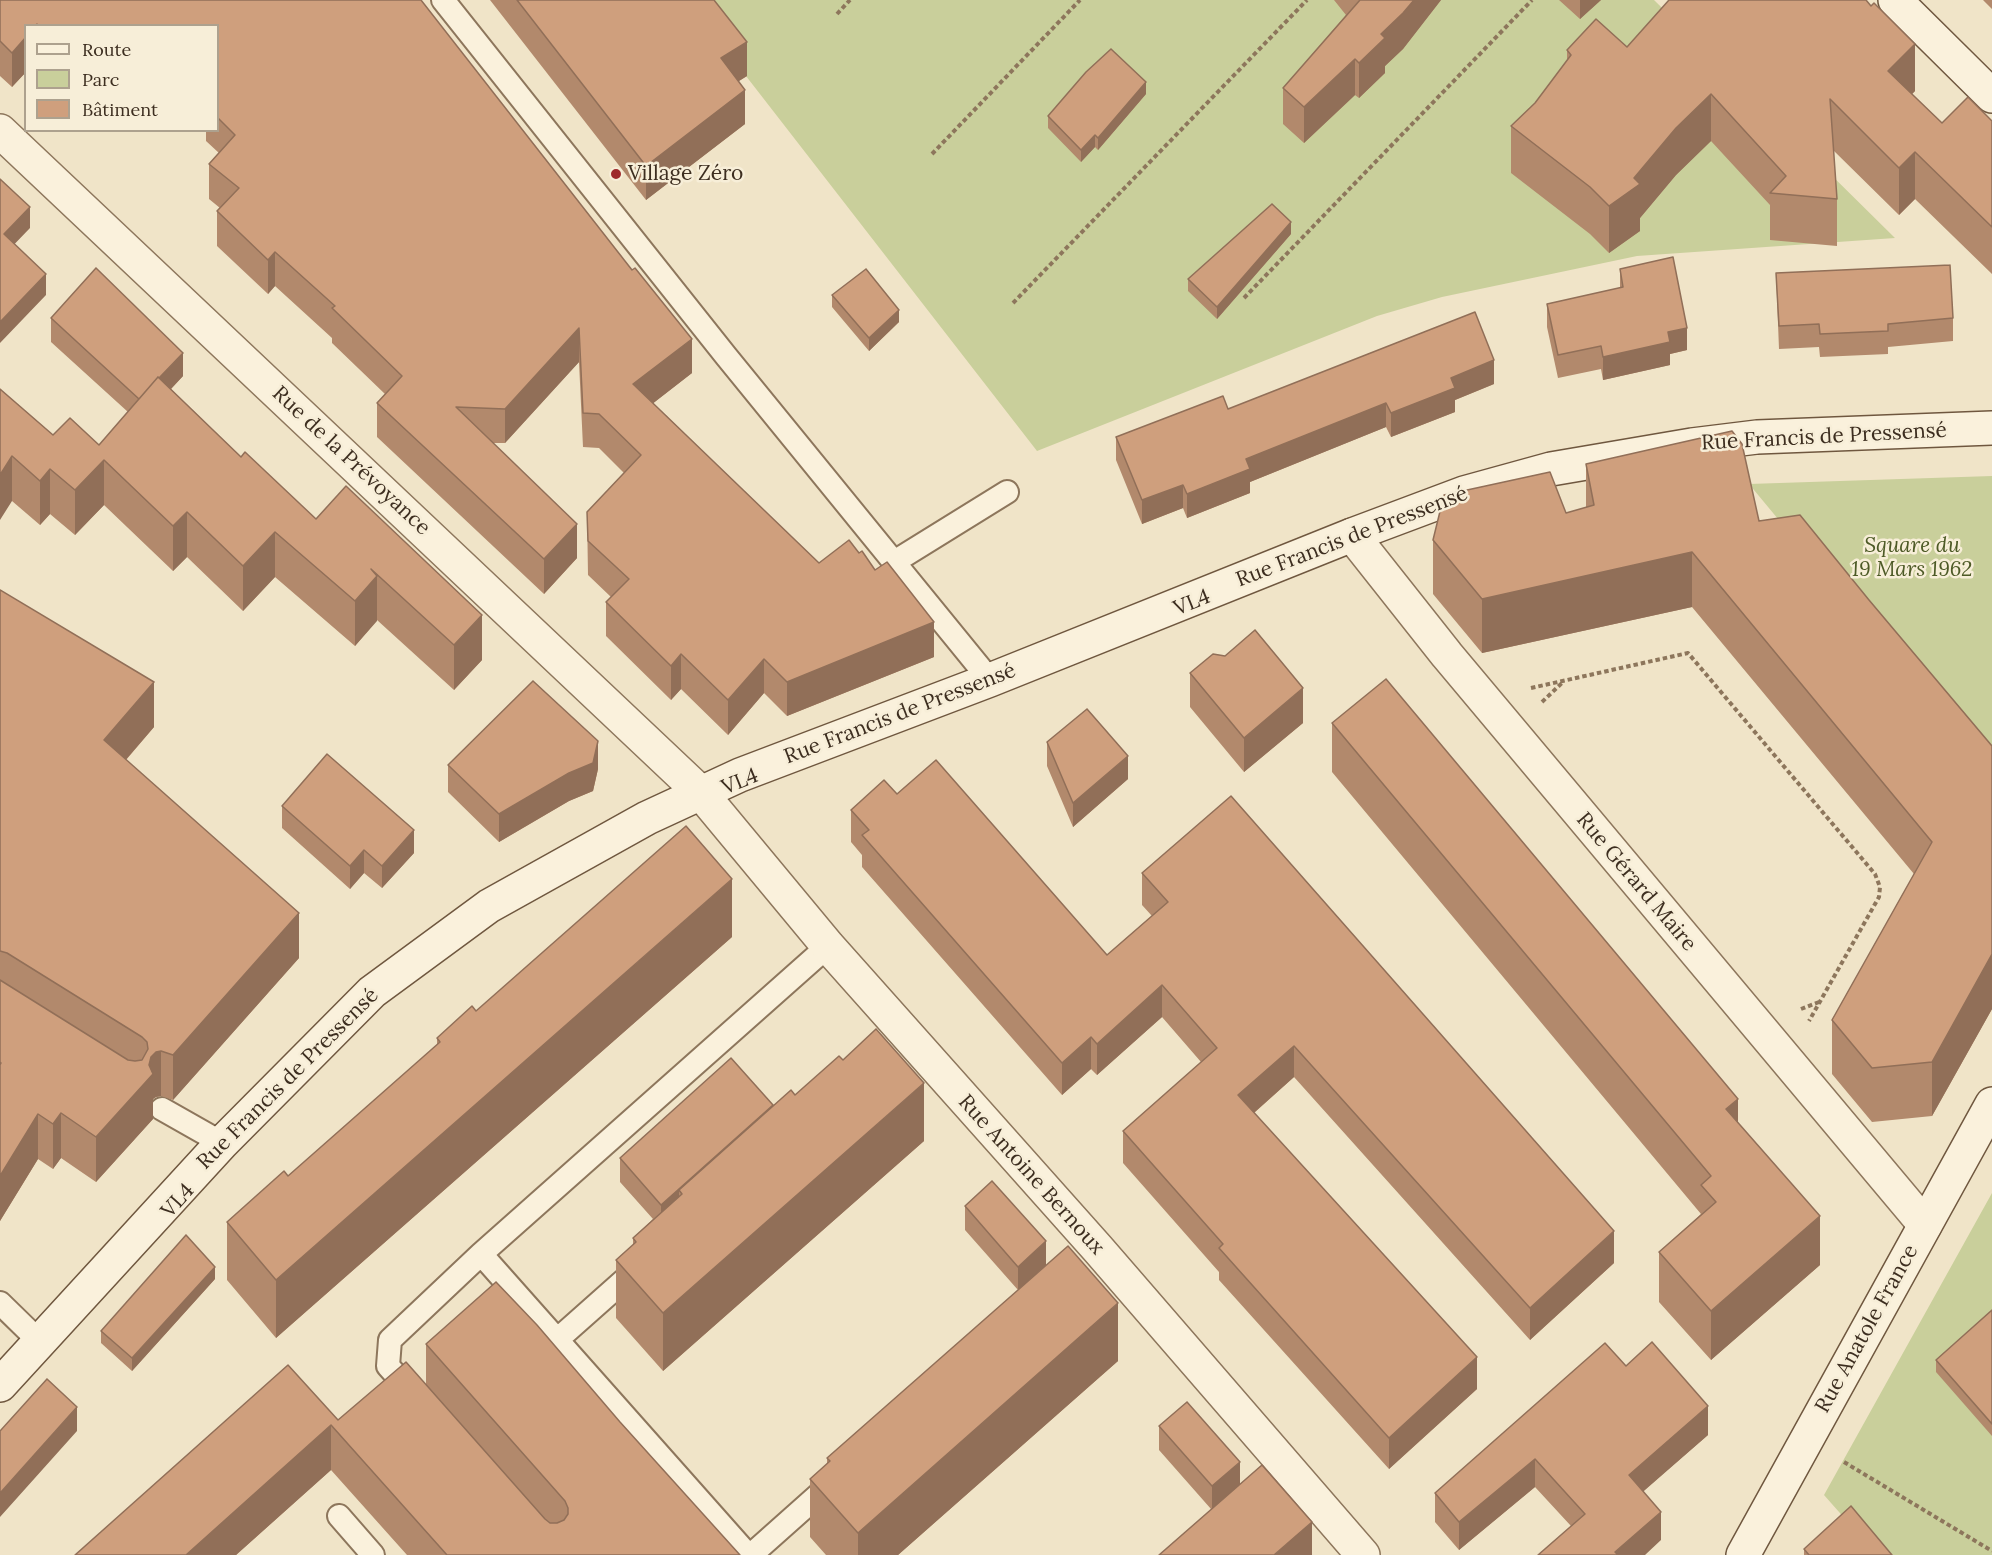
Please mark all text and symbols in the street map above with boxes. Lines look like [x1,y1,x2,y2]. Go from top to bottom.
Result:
legend [24,24,219,132]
text: Route [82,38,131,61]
text: Parc [82,68,119,91]
text: Bâtiment [82,98,158,121]
place label: Village Zéro [628,161,743,187]
marker: Village Zéro [609,167,623,181]
street label: Rue de la Prévoyance [267,381,435,541]
street label: Rue Francis de Pressensé [1701,418,1947,456]
street label: Rue Francis de Pressensé [1233,481,1471,593]
park label: Square du 19 Mars 1962 [1852,533,1972,583]
street label: VL4 [1170,584,1214,622]
street label: Rue Francis de Pressensé [781,658,1019,770]
street label: VL4 [718,763,762,801]
street label: Rue Gérard Maire [1571,808,1701,956]
street label: Rue Francis de Pressensé [192,983,384,1175]
street label: Rue Antoine Bernoux [953,1090,1109,1260]
street label: VL4 [156,1179,200,1223]
street label: Rue Anatole France [1810,1240,1924,1418]

